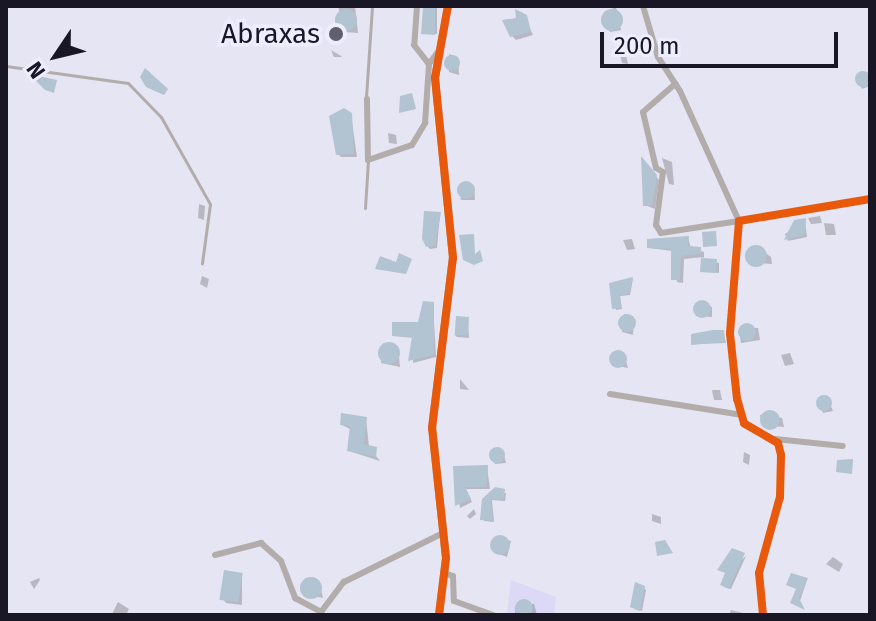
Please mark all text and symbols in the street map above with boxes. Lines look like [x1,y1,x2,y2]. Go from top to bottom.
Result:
north arrow [16,16,96,96]
scale bar [604,16,842,66]
place label: Abraxas [221,17,320,51]
marker: Abraxas [327,25,345,43]
text: 200 m [614,32,680,60]
text: N [21,56,51,84]

